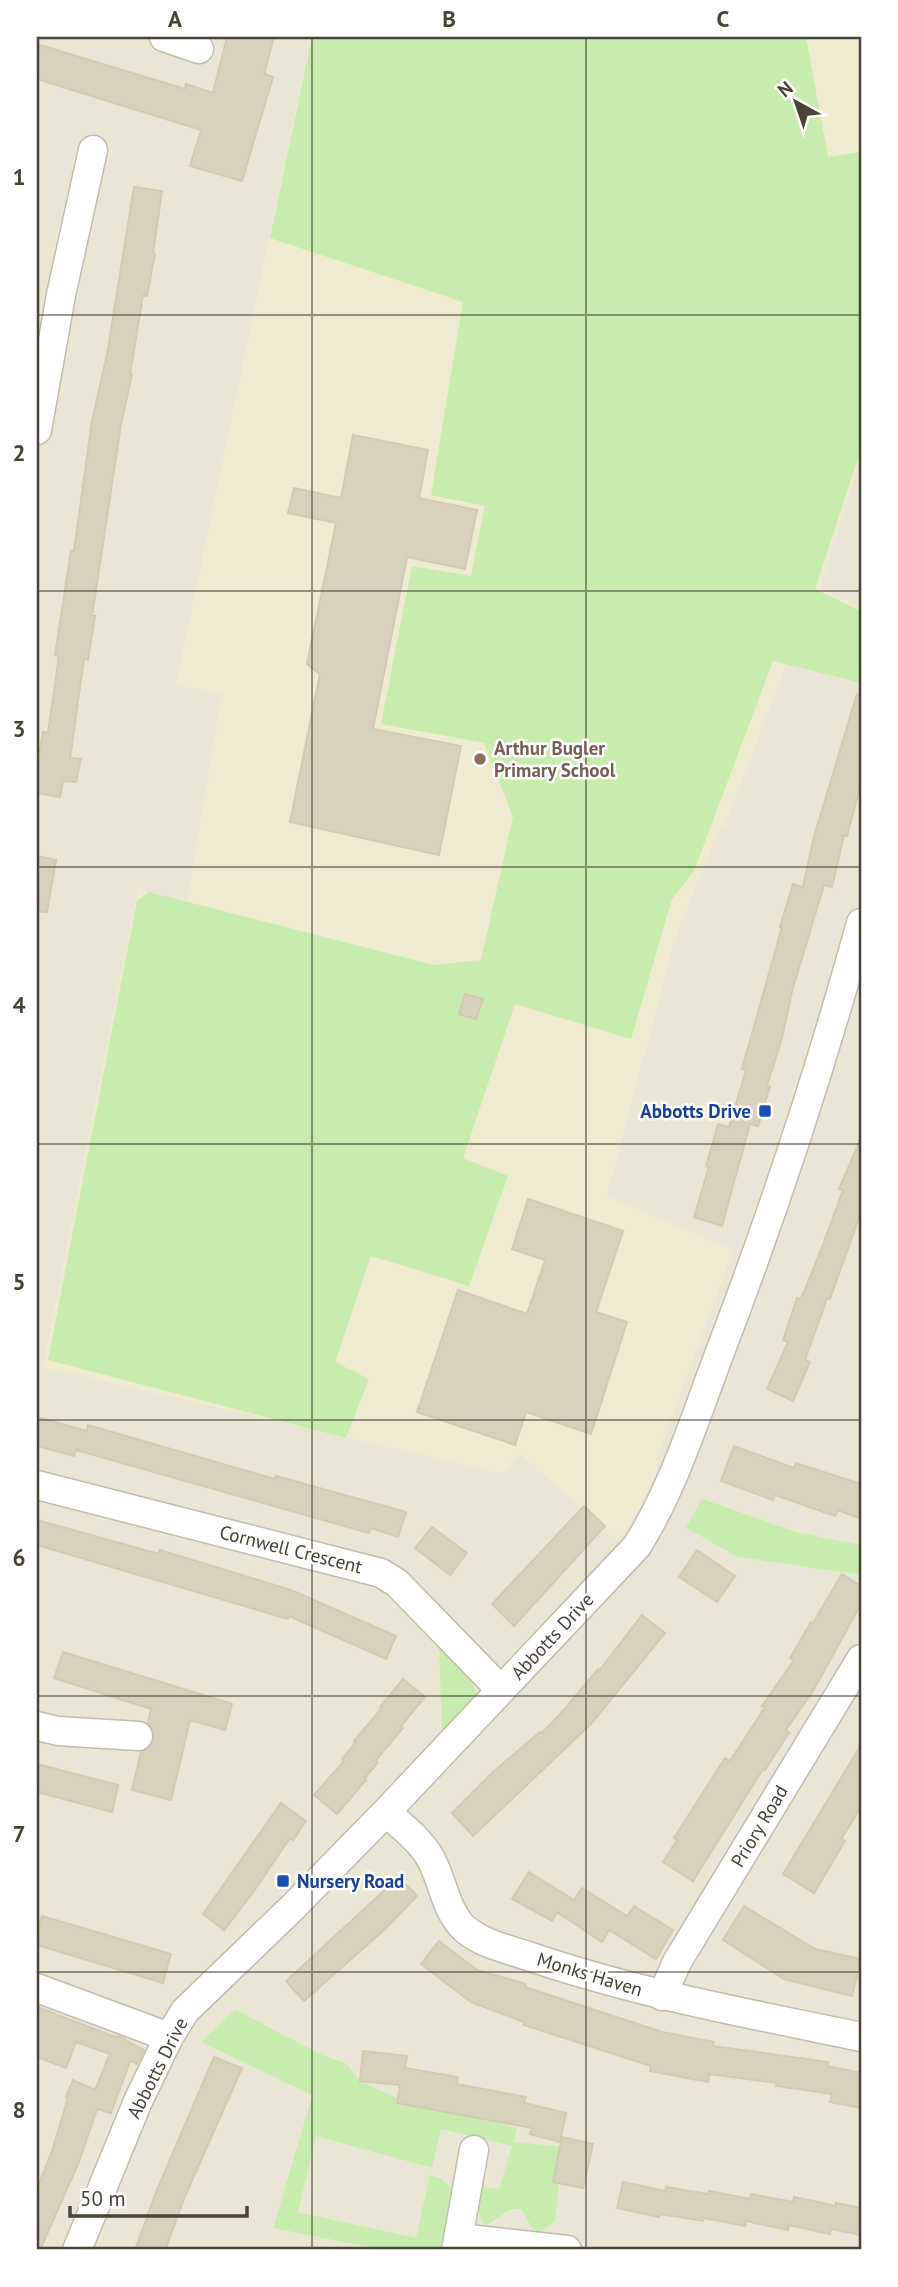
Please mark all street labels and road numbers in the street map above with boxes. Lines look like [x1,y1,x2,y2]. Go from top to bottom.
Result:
street label: Cornwell Crescent [217,1520,365,1578]
street label: Abbotts Drive [506,1587,598,1685]
street label: Priory Road [725,1781,793,1871]
street label: Monks Haven [534,1947,646,2001]
street label: Abbotts Drive [121,2013,193,2123]

